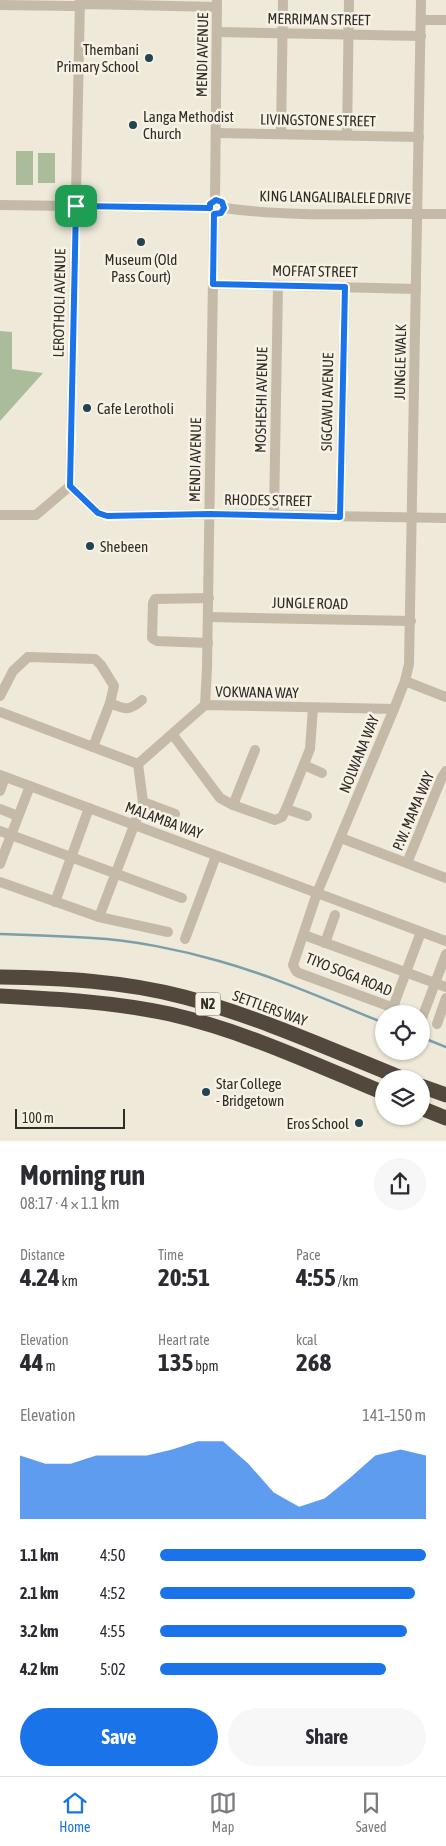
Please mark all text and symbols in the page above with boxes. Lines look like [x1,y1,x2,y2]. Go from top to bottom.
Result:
street label: MERRIMAN STREET [267,10,371,28]
street label: MENDI AVENUE [193,12,211,97]
place label: Thembani Primary School [56,41,139,75]
marker: Thembani Primary School [143,52,155,64]
place label: Langa Methodist Church [143,108,234,142]
street label: LIVINGSTONE STREET [260,110,377,130]
marker: Langa Methodist Church [127,119,139,131]
pin [55,185,97,227]
street label: KING LANGALIBALELE DRIVE [259,187,411,207]
icon: arrive [62,192,90,220]
marker: Museum (Old Pass Court) [135,236,147,248]
street label: LEROTHOLI AVENUE [50,248,68,357]
place label: Museum (Old Pass Court) [105,251,177,285]
street label: MOFFAT STREET [272,262,358,280]
street label: JUNGLE WALK [391,323,409,400]
street label: MOSHESHI AVENUE [252,346,270,453]
street label: SIGCAWU AVENUE [318,352,336,451]
place label: Cafe Lerotholi [97,400,174,417]
marker: Cafe Lerotholi [81,402,93,414]
street label: MENDI AVENUE [186,417,204,502]
street label: RHODES STREET [224,491,312,509]
place label: Shebeen [100,538,148,555]
marker: Shebeen [84,540,96,552]
street label: JUNGLE ROAD [272,594,348,612]
street label: VOKWANA WAY [215,683,299,701]
street label: NOLWANA WAY [336,712,382,795]
street label: P.W. MAMA WAY [389,769,437,853]
street label: MALAMBA WAY [123,798,205,842]
street label: TIYO SOGA ROAD [303,949,395,999]
street label: SETTLERS WAY [231,987,310,1029]
road number: N2 [196,992,220,1016]
map controls [375,1005,430,1125]
button: locate [375,1005,430,1060]
button: layers [375,1070,430,1125]
place label: Star College - Bridgetown [216,1075,284,1109]
marker: Star College - Bridgetown [200,1086,212,1098]
scale bar [15,1106,125,1129]
text: 100 m [22,1110,54,1126]
place label: Eros School [287,1115,349,1132]
marker: Eros School [353,1117,365,1129]
button: share [374,1158,426,1210]
text: Morning run [20,1159,145,1191]
text: 08:17 · 4 × 1.1 km [20,1194,120,1212]
text: Distance [20,1247,65,1263]
text: Time [158,1247,184,1263]
text: Pace [296,1247,321,1263]
text: 4.24 [20,1263,60,1291]
text: 20:51 [158,1263,210,1291]
text: 4:55 [296,1263,336,1291]
text: km [60,1273,78,1289]
text: /km [336,1273,359,1289]
text: Elevation [20,1332,69,1348]
text: Heart rate [158,1332,210,1348]
text: kcal [296,1332,317,1348]
text: 44 [20,1348,44,1376]
text: 135 [158,1348,193,1376]
text: 268 [296,1348,331,1376]
text: m [44,1358,56,1374]
text: bpm [193,1358,219,1374]
text: Elevation [20,1406,75,1424]
text: 141–150 m [362,1406,426,1424]
text: 1.1 km [20,1546,59,1564]
text: 4:50 [100,1546,125,1564]
text: 2.1 km [20,1584,59,1602]
text: 4:52 [100,1584,125,1602]
text: 3.2 km [20,1622,59,1640]
text: 4:55 [100,1622,125,1640]
text: 4.2 km [20,1660,59,1678]
text: 5:02 [100,1660,126,1678]
button: Save [20,1708,218,1766]
button: Share [228,1708,426,1766]
tab: Home [59,1789,90,1835]
tab: Map [209,1789,237,1835]
tab: Saved [356,1789,387,1835]

